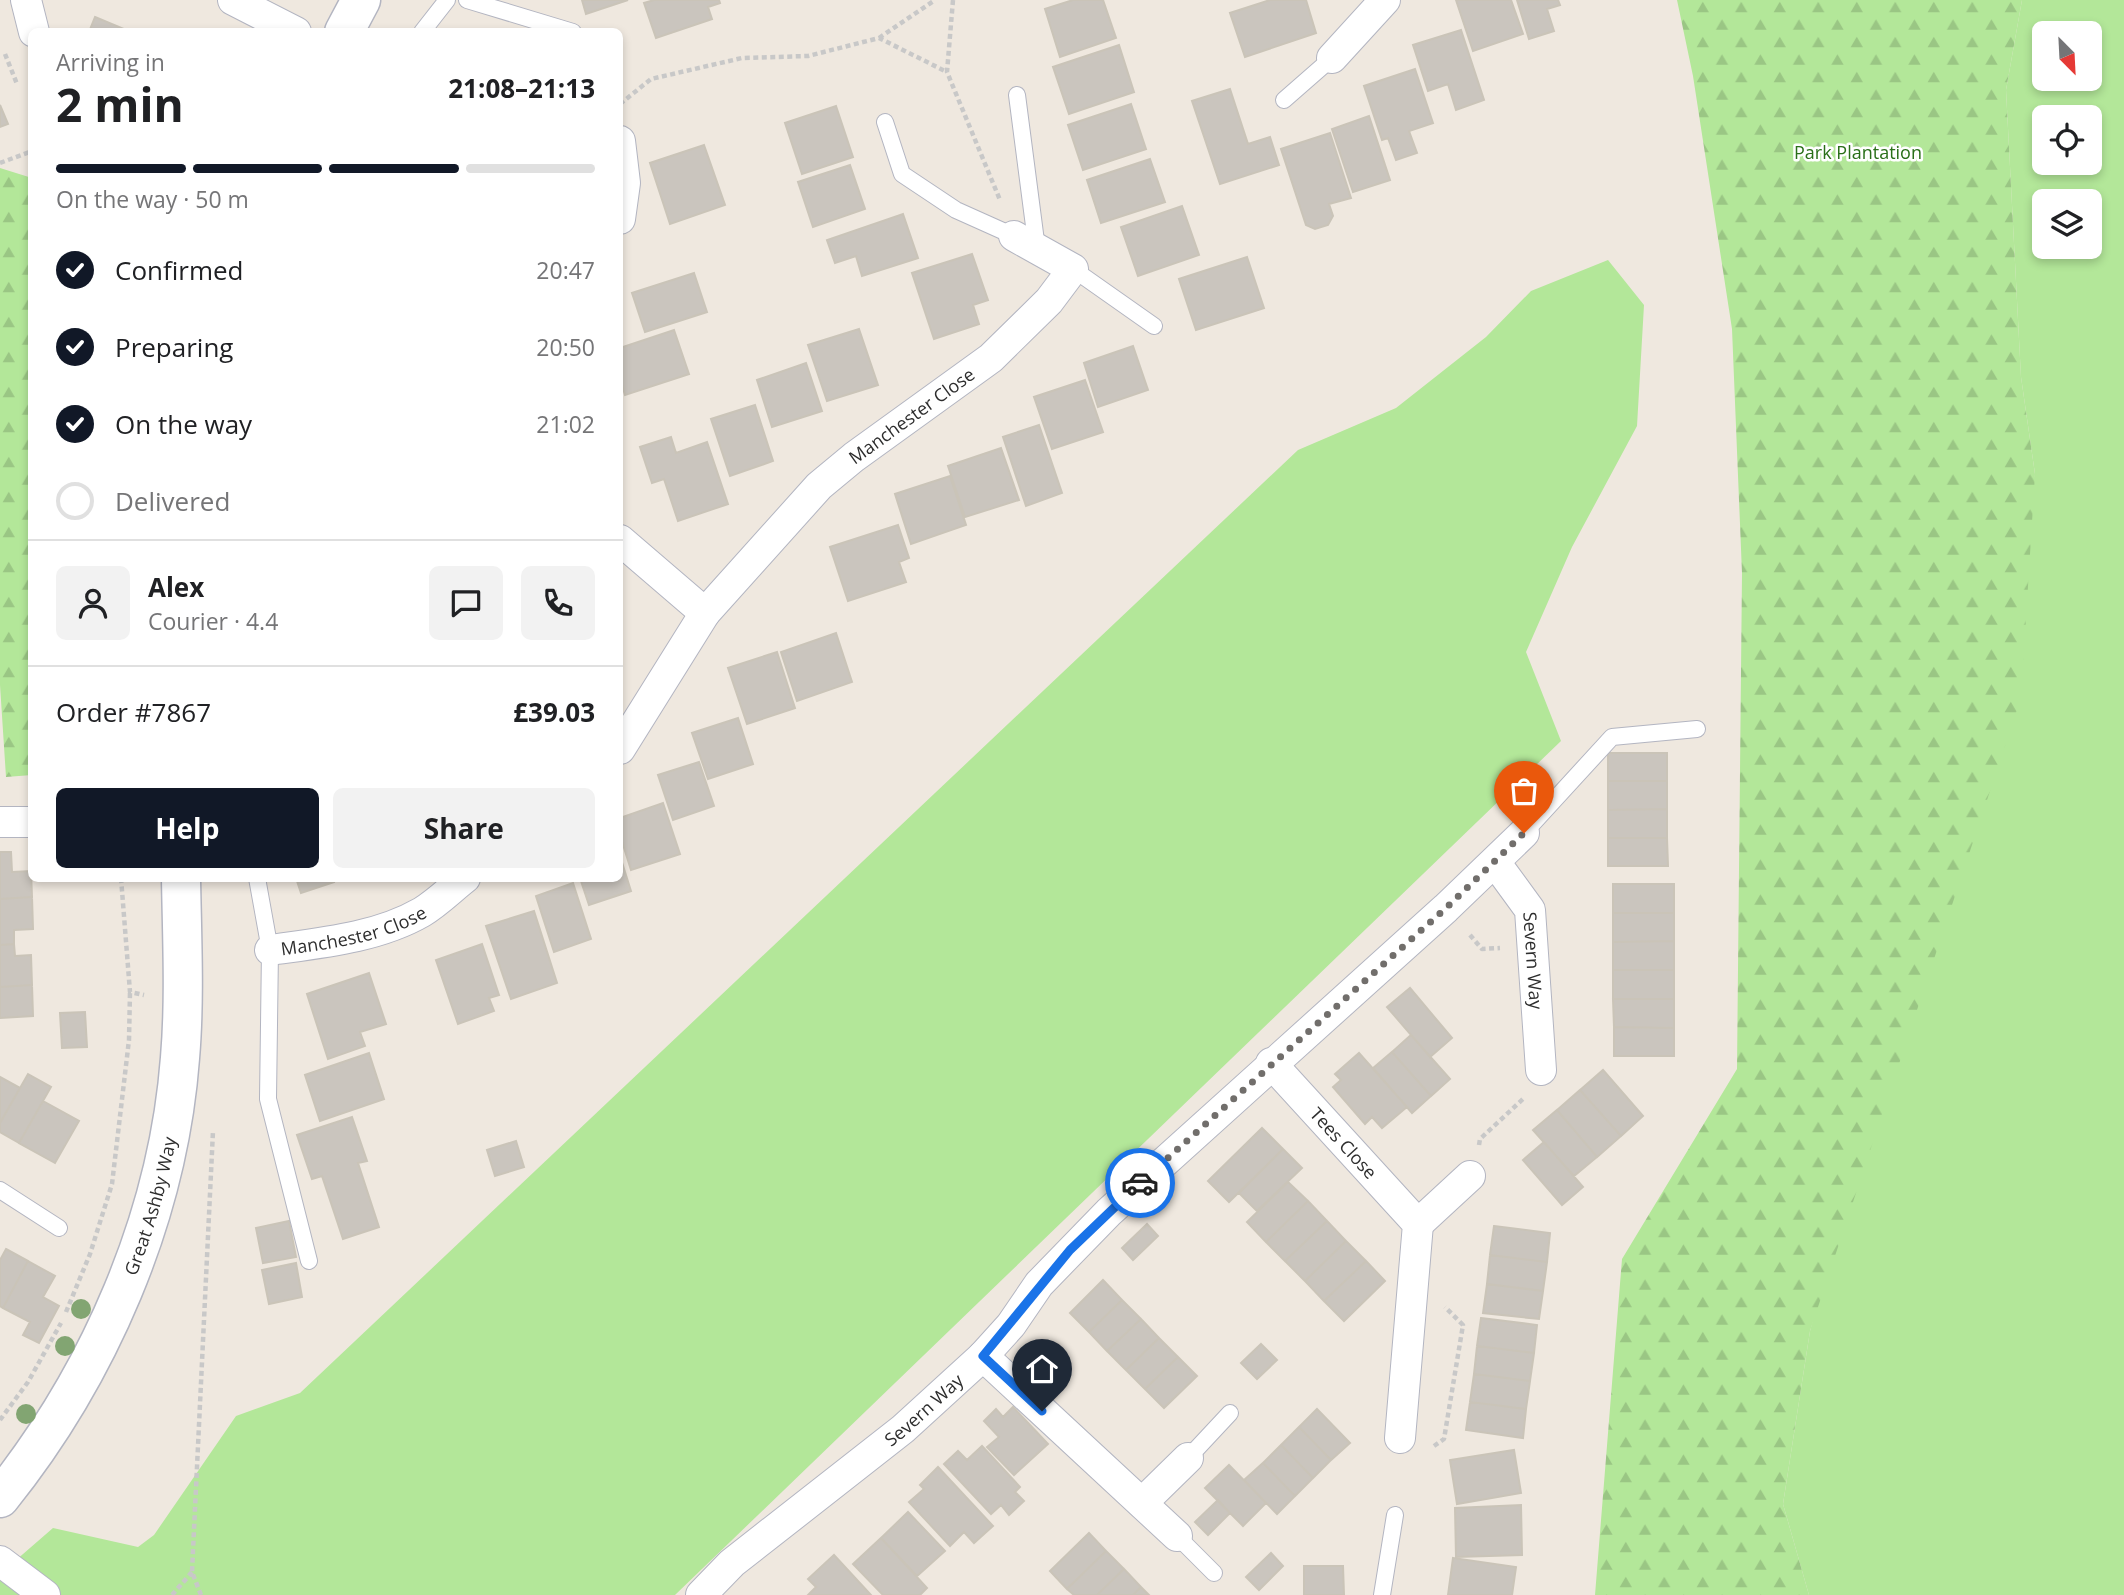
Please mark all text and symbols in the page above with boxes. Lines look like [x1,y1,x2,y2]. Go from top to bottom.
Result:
north arrow [2032,21,2102,91]
map controls [2032,21,2102,259]
text: Arriving in [56,46,165,78]
text: 21:08–21:13 [448,70,595,106]
text: 2 min [56,73,184,135]
button: locate [2032,105,2102,175]
park label: Park Plantation [1794,140,1922,164]
text: On the way · 50 m [56,183,249,215]
button: layers [2032,189,2102,259]
icon: check [56,251,94,289]
text: Confirmed [115,252,243,288]
text: 20:47 [536,254,595,286]
icon: check [56,328,94,366]
text: Preparing [115,329,233,365]
text: 20:50 [536,331,595,363]
street label: Manchester Close [844,362,979,469]
icon: check [56,405,94,443]
text: On the way [115,406,252,442]
text: 21:02 [536,408,595,440]
text: Delivered [115,483,230,519]
button: person [56,566,130,640]
button: chat [429,566,503,640]
button: phone [521,566,595,640]
text: Alex [148,569,204,605]
text: Courier · 4.4 [148,605,278,637]
text: Order #7867 [56,694,211,730]
text: £39.03 [513,694,595,730]
pin [1494,761,1554,833]
icon: bag [1505,772,1543,810]
button: Help [56,788,319,868]
button: Share [333,788,595,868]
street label: Manchester Close [279,900,431,960]
street label: Severn Way [1518,911,1549,1011]
street label: Tees Close [1305,1102,1383,1184]
street label: Great Ashby Way [118,1134,181,1279]
courier [1105,1148,1175,1218]
icon: car [1121,1164,1159,1202]
pin [1012,1339,1072,1411]
icon: home [1023,1350,1061,1388]
street label: Severn Way [879,1367,969,1451]

